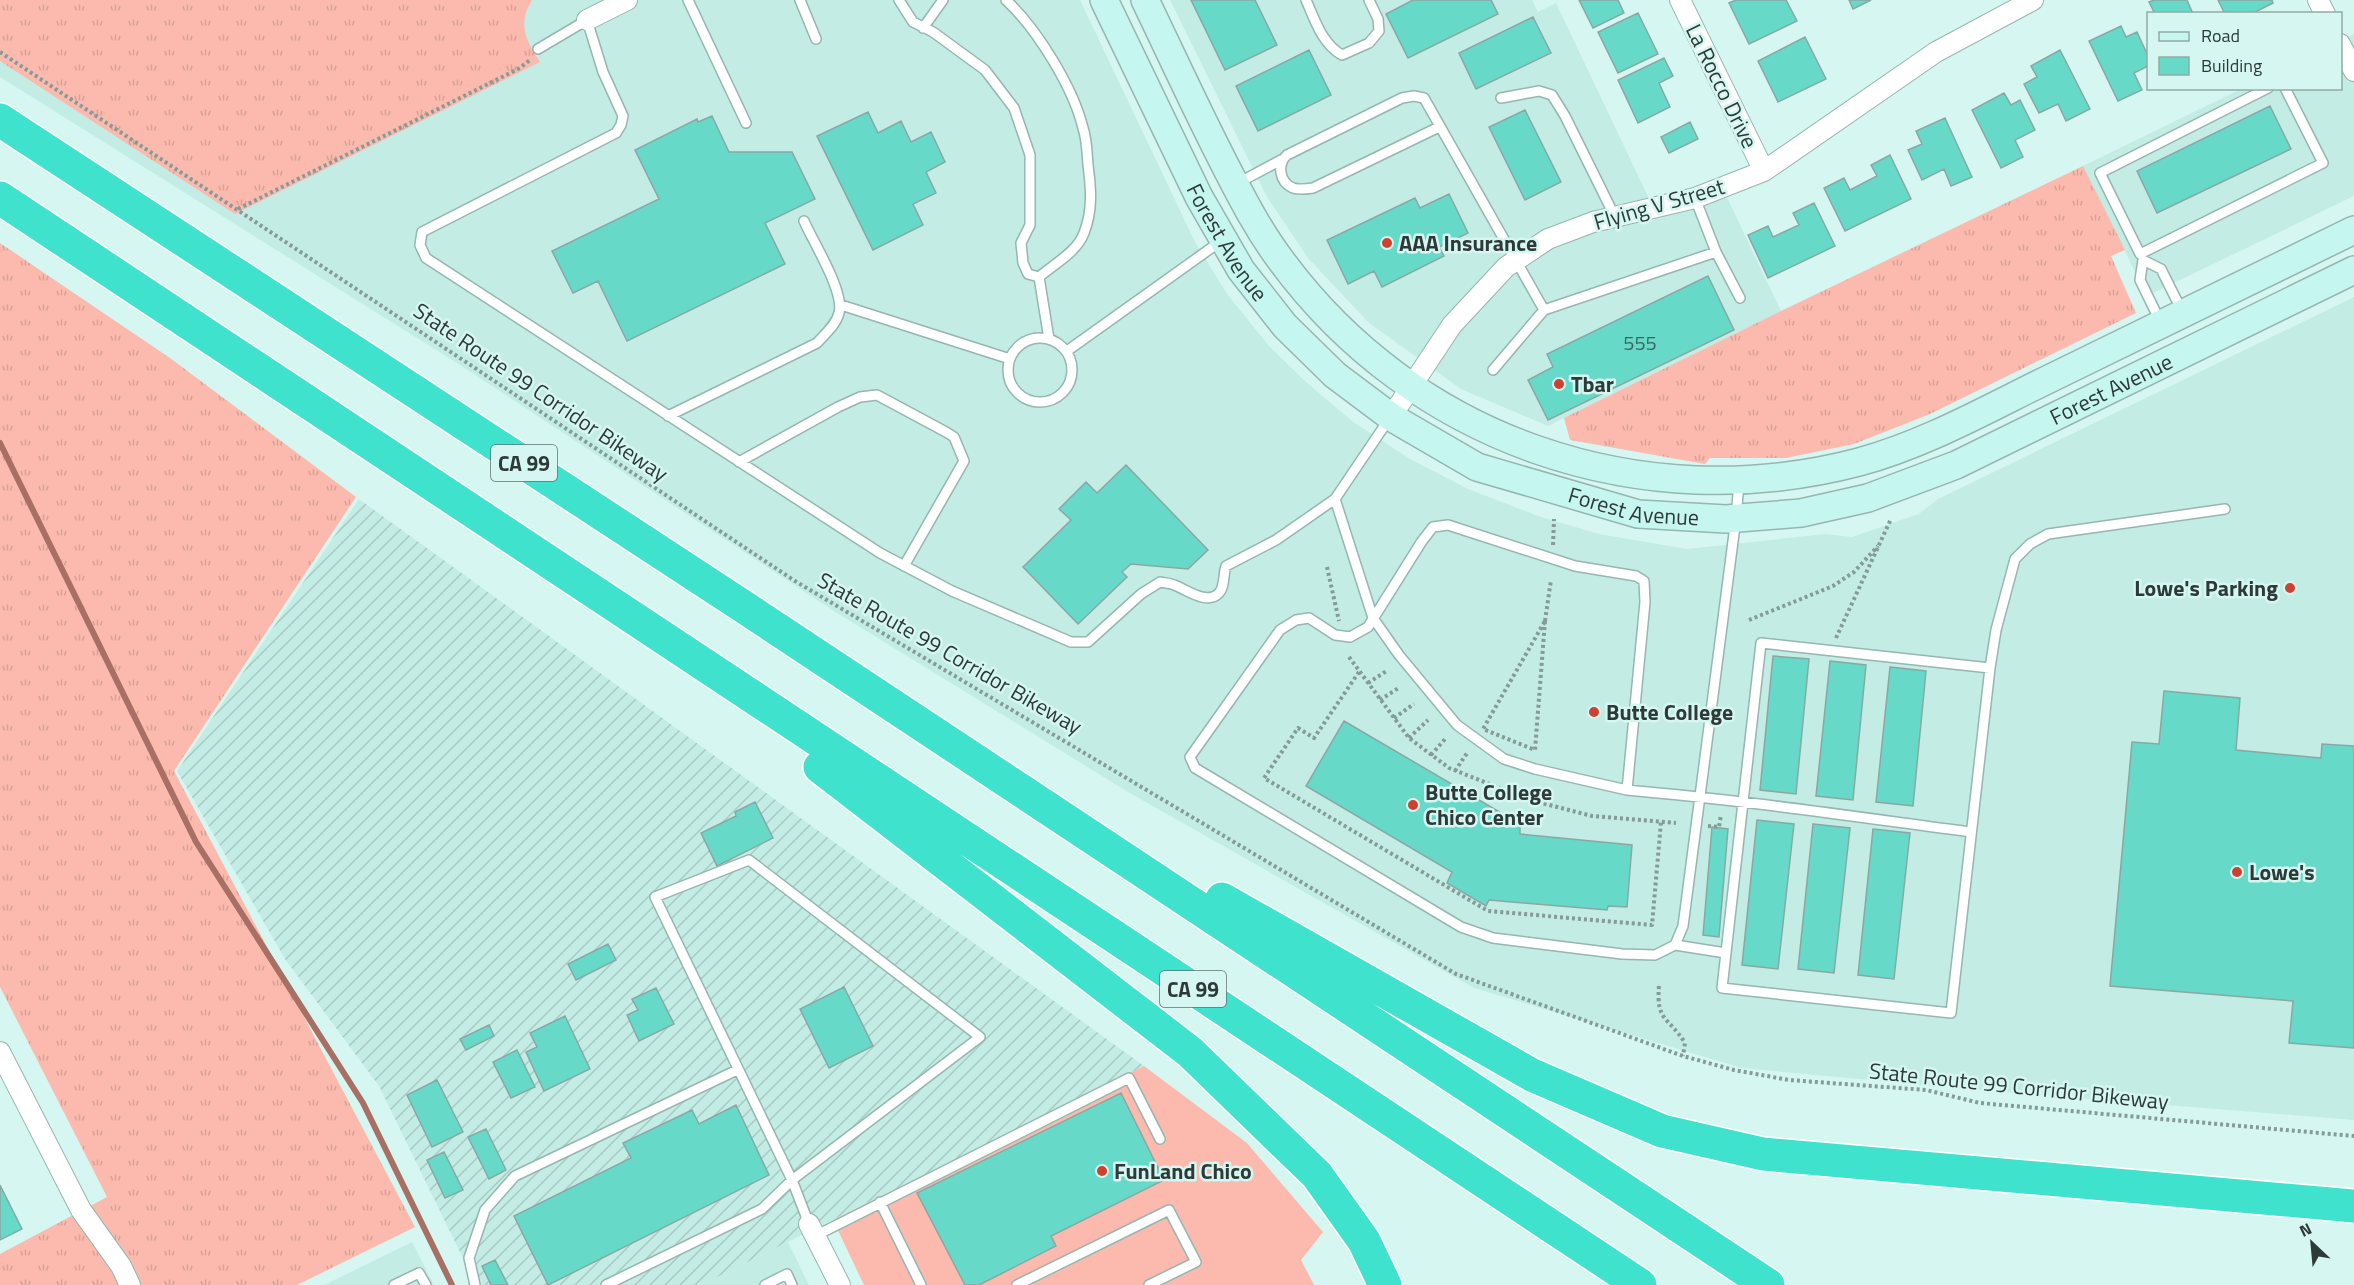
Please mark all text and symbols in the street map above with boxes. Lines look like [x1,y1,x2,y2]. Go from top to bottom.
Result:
legend [2147,12,2342,90]
street label: La Rocco Drive [1677,18,1767,154]
text: Road [2201,22,2240,49]
text: Building [2201,52,2262,79]
street label: Flying V Street [1590,169,1729,239]
street label: Forest Avenue [1178,178,1276,308]
place label: AAA Insurance [1399,226,1537,260]
marker: AAA Insurance [1380,236,1394,250]
street label: State Route 99 Corridor Bikeway [407,294,676,490]
house number: 555 [1623,327,1657,358]
street label: Forest Avenue [2044,345,2178,434]
place label: Tbar [1571,367,1614,401]
marker: Tbar [1552,377,1566,391]
road number: CA 99 [491,445,557,481]
street label: Forest Avenue [1564,478,1700,534]
street label: State Route 99 Corridor Bikeway [811,563,1089,743]
place label: Lowe's Parking [2134,571,2278,605]
marker: Lowe's Parking [2283,581,2297,595]
place label: Butte College [1606,695,1733,729]
marker: Butte College [1587,705,1601,719]
place label: Butte College Chico Center [1425,775,1552,834]
marker: Butte College Chico Center [1406,798,1420,812]
place label: Lowe's [2249,855,2315,889]
marker: Lowe's [2230,865,2244,879]
road number: CA 99 [1160,971,1226,1007]
street label: State Route 99 Corridor Bikeway [1868,1053,2171,1119]
place label: FunLand Chico [1114,1154,1252,1188]
marker: FunLand Chico [1095,1164,1109,1178]
north arrow [2282,1213,2342,1273]
text: N [2295,1216,2316,1243]

